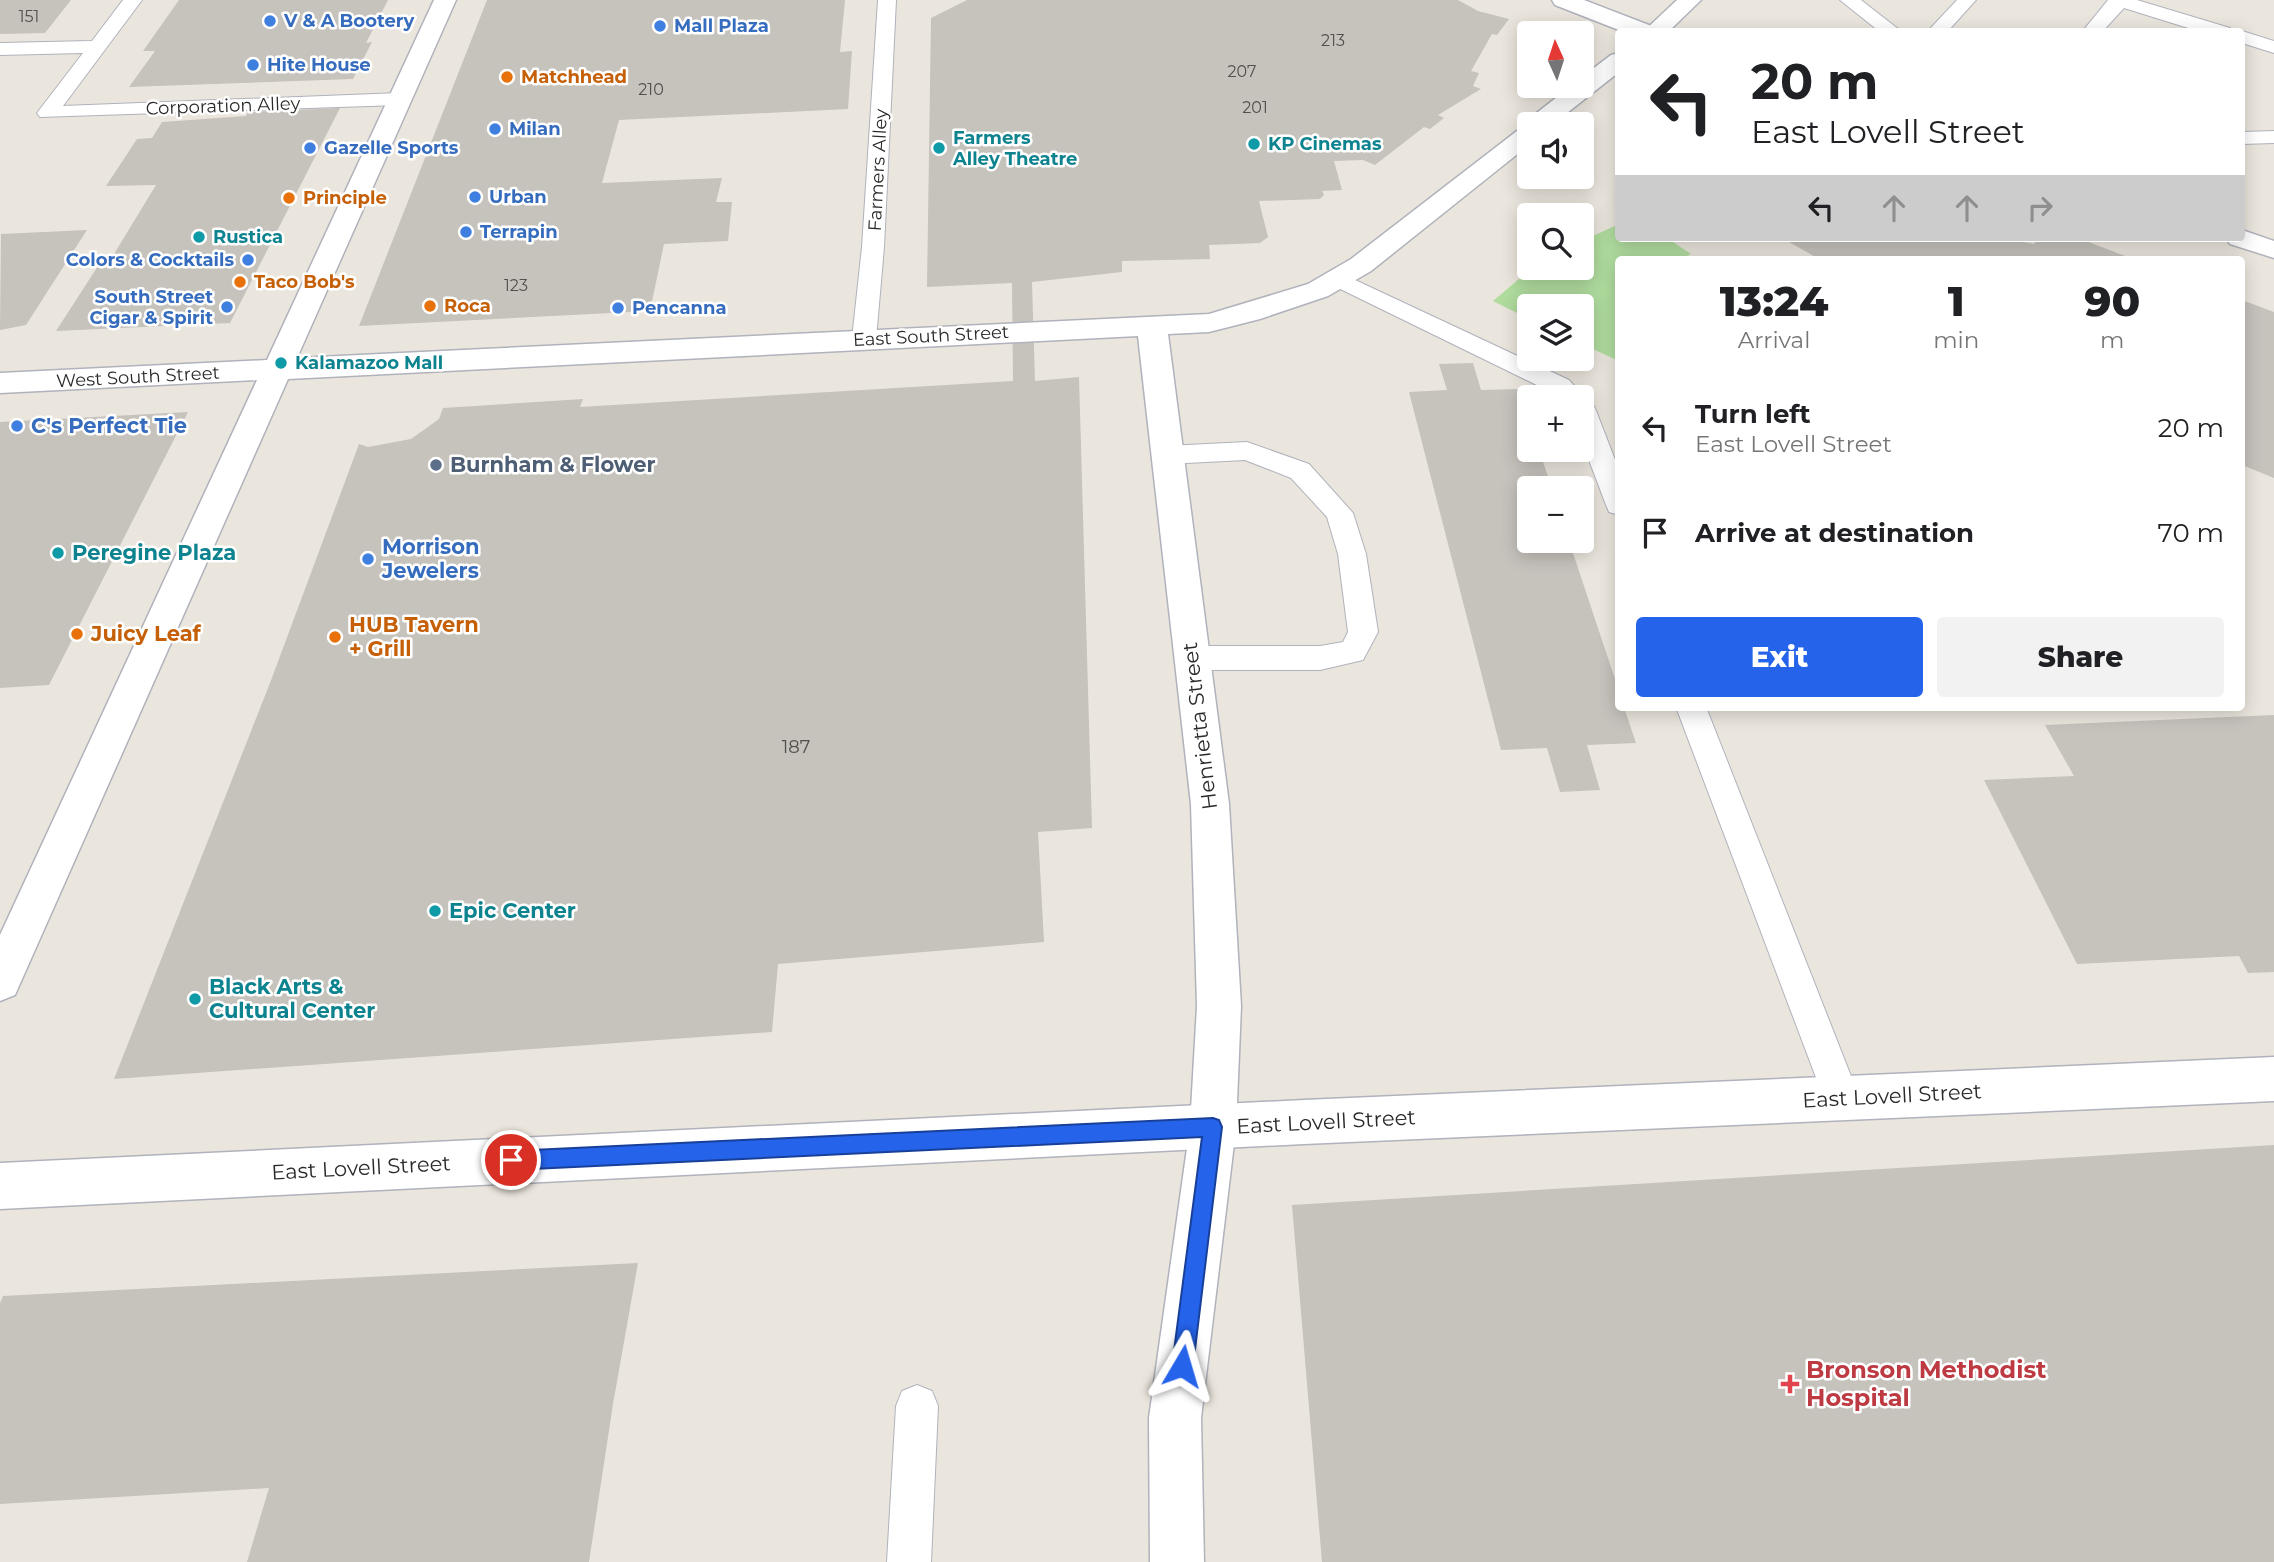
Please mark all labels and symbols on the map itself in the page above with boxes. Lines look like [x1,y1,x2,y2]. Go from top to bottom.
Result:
house number: 151 [19,7,39,26]
place label: V & A Bootery [283,10,415,32]
marker: V & A Bootery [262,13,278,29]
place label: Mall Plaza [674,15,769,37]
marker: Mall Plaza [652,18,668,34]
north arrow [1517,21,1594,98]
house number: 213 [1321,31,1345,50]
place label: Hite House [267,54,371,76]
marker: Hite House [245,57,261,73]
house number: 207 [1228,62,1256,81]
place label: Matchhead [521,66,627,88]
marker: Matchhead [499,69,515,85]
house number: 210 [638,80,664,99]
street label: Corporation Alley [145,92,301,120]
house number: 201 [1242,98,1268,117]
street label: Farmers Alley [864,108,892,232]
place label: Milan [509,118,561,140]
marker: Milan [487,121,503,137]
place label: Farmers Alley Theatre [952,127,1077,170]
place label: KP Cinemas [1268,133,1382,155]
marker: KP Cinemas [1246,136,1262,152]
place label: Gazelle Sports [324,137,459,159]
marker: Gazelle Sports [302,140,318,156]
marker: Farmers Alley Theatre [931,140,947,156]
place label: Urban [489,186,547,208]
place label: Principle [303,187,387,209]
marker: Urban [467,189,483,205]
marker: Principle [281,190,297,206]
place label: Terrapin [480,221,558,243]
marker: Terrapin [458,224,474,240]
place label: Rustica [213,226,283,248]
marker: Rustica [191,229,207,245]
place label: Colors & Cocktails [66,249,234,271]
marker: Colors & Cocktails [240,252,256,268]
place label: Taco Bob's [254,271,355,293]
marker: Taco Bob's [232,274,248,290]
house number: 123 [504,276,528,295]
place label: South Street Cigar & Spirit [90,286,213,329]
place label: Roca [444,295,491,317]
place label: Pencanna [632,297,727,319]
marker: Roca [422,298,438,314]
marker: South Street Cigar & Spirit [219,299,235,315]
marker: Pencanna [610,300,626,316]
street label: East South Street [852,321,1010,351]
place label: Kalamazoo Mall [295,352,443,374]
marker: Kalamazoo Mall [273,355,289,371]
street label: West South Street [56,362,220,392]
place label: C's Perfect Tie [31,413,187,438]
marker: C's Perfect Tie [9,418,25,434]
place label: Burnham & Flower [450,452,656,477]
marker: Burnham & Flower [428,457,444,473]
place label: Morrison Jewelers [381,534,480,583]
place label: Peregine Plaza [72,540,236,565]
marker: Peregine Plaza [50,545,66,561]
marker: Morrison Jewelers [360,551,376,567]
place label: HUB Tavern + Grill [349,612,479,661]
place label: Juicy Leaf [90,621,202,646]
marker: Juicy Leaf [69,626,85,642]
marker: HUB Tavern + Grill [327,629,343,645]
street label: Henrietta Street [1177,641,1222,811]
house number: 187 [782,736,810,758]
place label: Epic Center [449,898,576,923]
marker: Epic Center [427,903,443,919]
place label: Black Arts & Cultural Center [209,974,375,1023]
marker: Black Arts & Cultural Center [187,991,203,1007]
street label: East Lovell Street [1802,1078,1982,1113]
street label: East Lovell Street [1236,1104,1416,1139]
pin [481,1130,541,1190]
street label: East Lovell Street [271,1150,451,1185]
position arrow [1145,1329,1219,1403]
place label: Bronson Methodist Hospital [1806,1355,2047,1412]
marker: Bronson Methodist Hospital [1780,1374,1800,1394]

